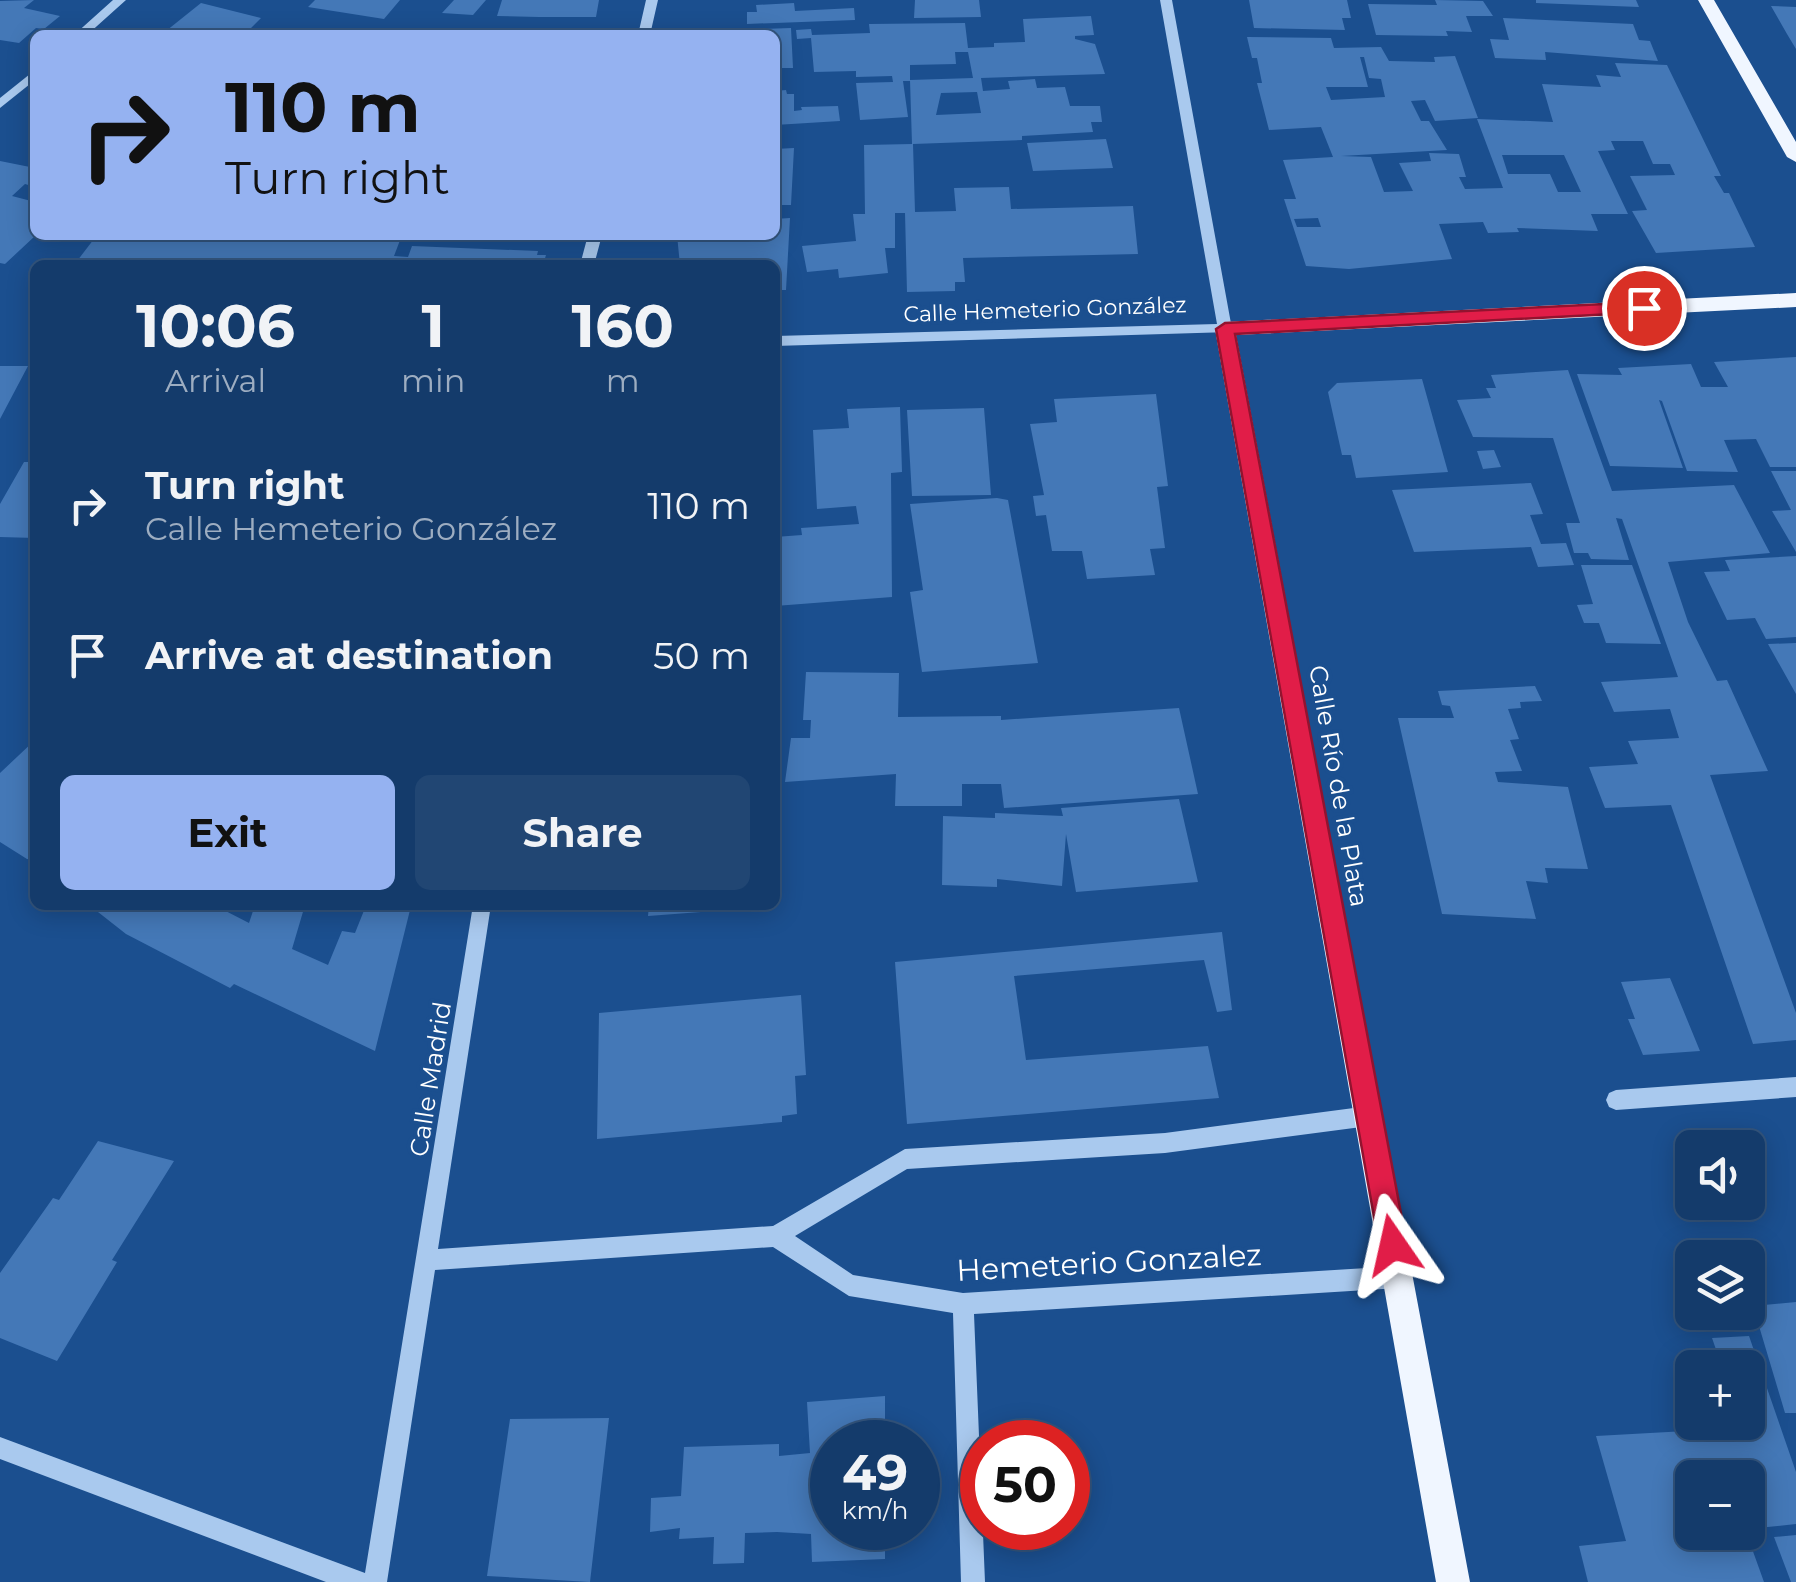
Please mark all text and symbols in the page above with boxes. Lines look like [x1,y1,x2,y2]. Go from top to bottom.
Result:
text: 110 m [225,64,421,150]
icon: right [60,70,190,200]
text: Turn right [225,150,450,205]
pin [1602,266,1687,351]
icon: arrive [1617,281,1672,336]
text: 10:06 [136,289,295,362]
text: 1 [421,289,445,362]
text: 160 [571,289,674,362]
street label: Calle Hemeterio González [903,291,1187,328]
text: Arrival [165,361,266,400]
text: min [401,361,465,400]
text: m [606,361,640,400]
text: Turn right [145,462,344,509]
icon: right [60,478,115,533]
text: 110 m [647,482,750,529]
text: Calle Hemeterio González [145,509,557,548]
icon: arrive [60,628,115,683]
text: Arrive at destination [145,632,553,679]
text: 50 m [653,632,750,679]
street label: Calle Río de la Plata [1303,663,1375,909]
button: Exit [60,775,395,890]
button: Share [415,775,750,890]
street label: Calle Madrid [403,999,457,1159]
map controls [1675,1130,1765,1550]
button: sound [1675,1130,1765,1220]
position arrow [1341,1193,1445,1297]
street label: Hemeterio Gonzalez [956,1236,1262,1289]
button: layers [1675,1240,1765,1330]
button: + [1675,1350,1765,1440]
speed limit sign: 50 [960,1420,1090,1550]
text: 49 [842,1442,908,1503]
button: − [1675,1460,1765,1550]
text: km/h [842,1495,908,1525]

